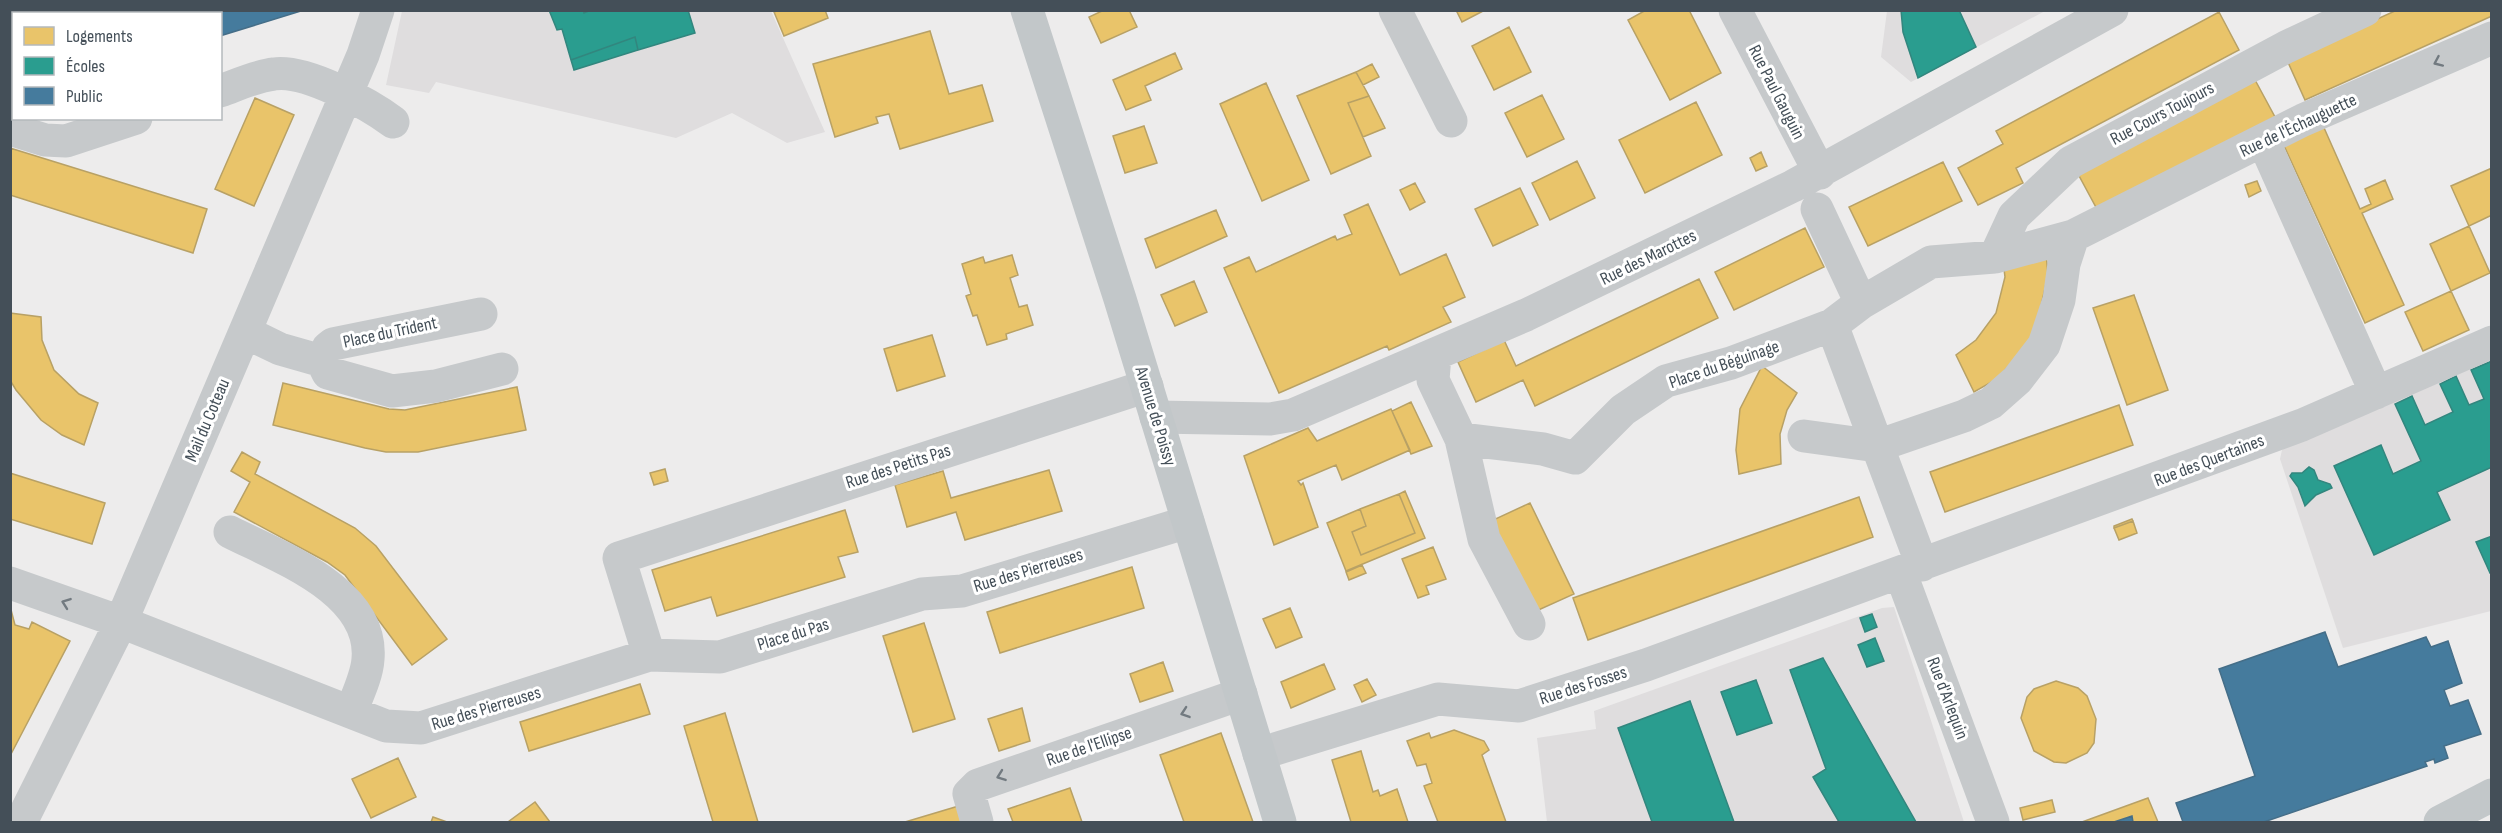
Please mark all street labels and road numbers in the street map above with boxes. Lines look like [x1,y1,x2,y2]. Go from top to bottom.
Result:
street label: Rue Paul Gauguin [1744,42,1809,143]
street label: Rue Cours Toujours [2107,77,2218,150]
street label: Rue de l'Échauguette [2237,89,2360,162]
street label: Rue des Marottes [1597,225,1700,290]
street label: Place du Trident [341,312,440,353]
street label: Place du Béguinage [1666,336,1782,393]
street label: Avenue de Poissy [1130,363,1181,468]
street label: Mail du Coteau [181,376,234,465]
street label: Rue des Quertaines [2151,430,2267,491]
street label: Rue des Petits Pas [843,440,953,493]
street label: Rue des Pierreuses [971,544,1085,597]
street label: Place du Pas [755,614,831,655]
street label: Rue d'Arlequin [1922,654,1973,742]
street label: Rue des Fosses [1537,662,1629,709]
street label: Rue des Pierreuses [429,682,543,735]
street label: Rue de l'Ellipse [1044,722,1135,771]

